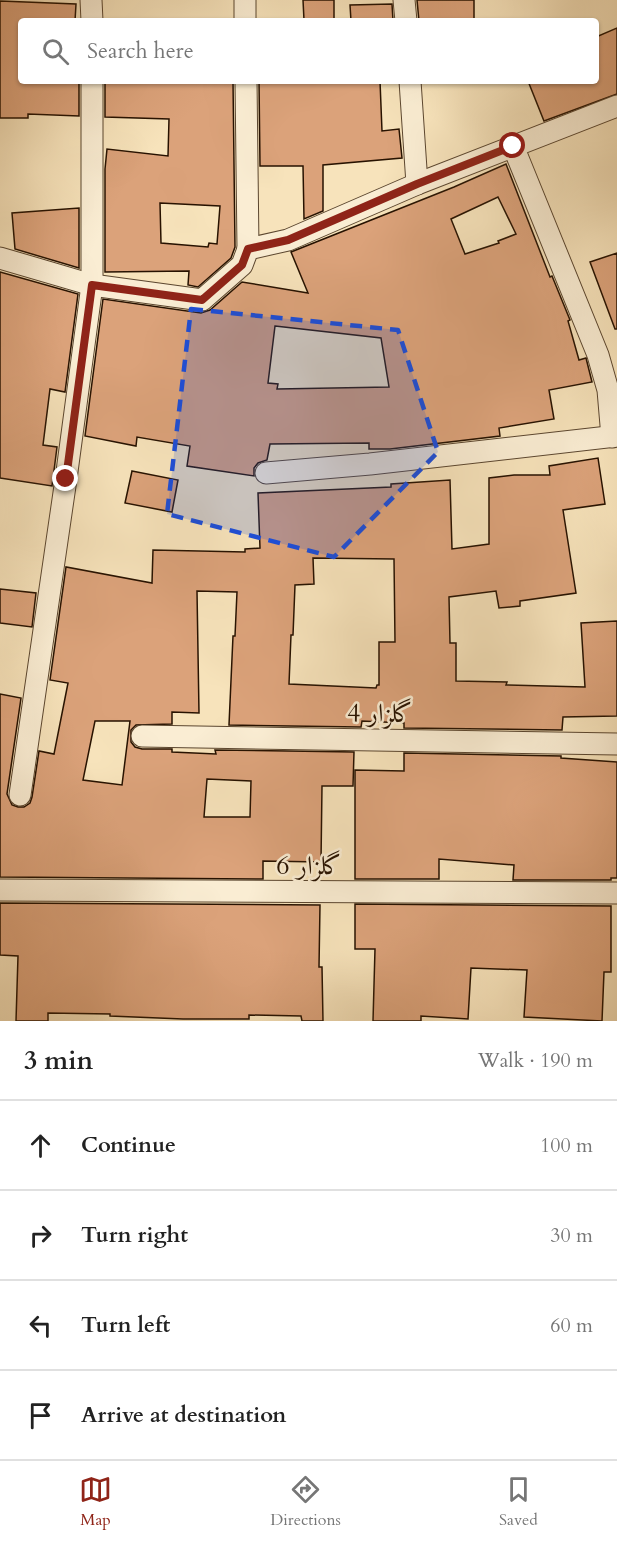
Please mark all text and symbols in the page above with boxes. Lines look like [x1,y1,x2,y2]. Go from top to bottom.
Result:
search box [18,18,599,84]
icon: search [39,35,72,68]
text: Search here [87,36,194,66]
route start [499,132,525,158]
route end [52,465,78,491]
street label: گلزار 4 [347,695,413,731]
street label: گلزار 6 [276,848,342,883]
text: 3 min [24,1043,93,1078]
text: Walk · 190 m [478,1047,593,1074]
icon: ahead [24,1129,57,1162]
text: Continue [81,1130,176,1160]
text: 100 m [540,1132,593,1159]
icon: right [24,1219,57,1252]
text: Turn right [81,1220,188,1250]
text: 30 m [550,1222,593,1249]
icon: left [24,1309,57,1342]
text: Turn left [81,1310,170,1340]
text: 60 m [550,1312,593,1339]
icon: arrive [24,1399,57,1432]
text: Arrive at destination [81,1400,286,1430]
tab: Map [79,1473,112,1531]
tab: Directions [270,1473,341,1531]
tab: Saved [499,1473,538,1531]

